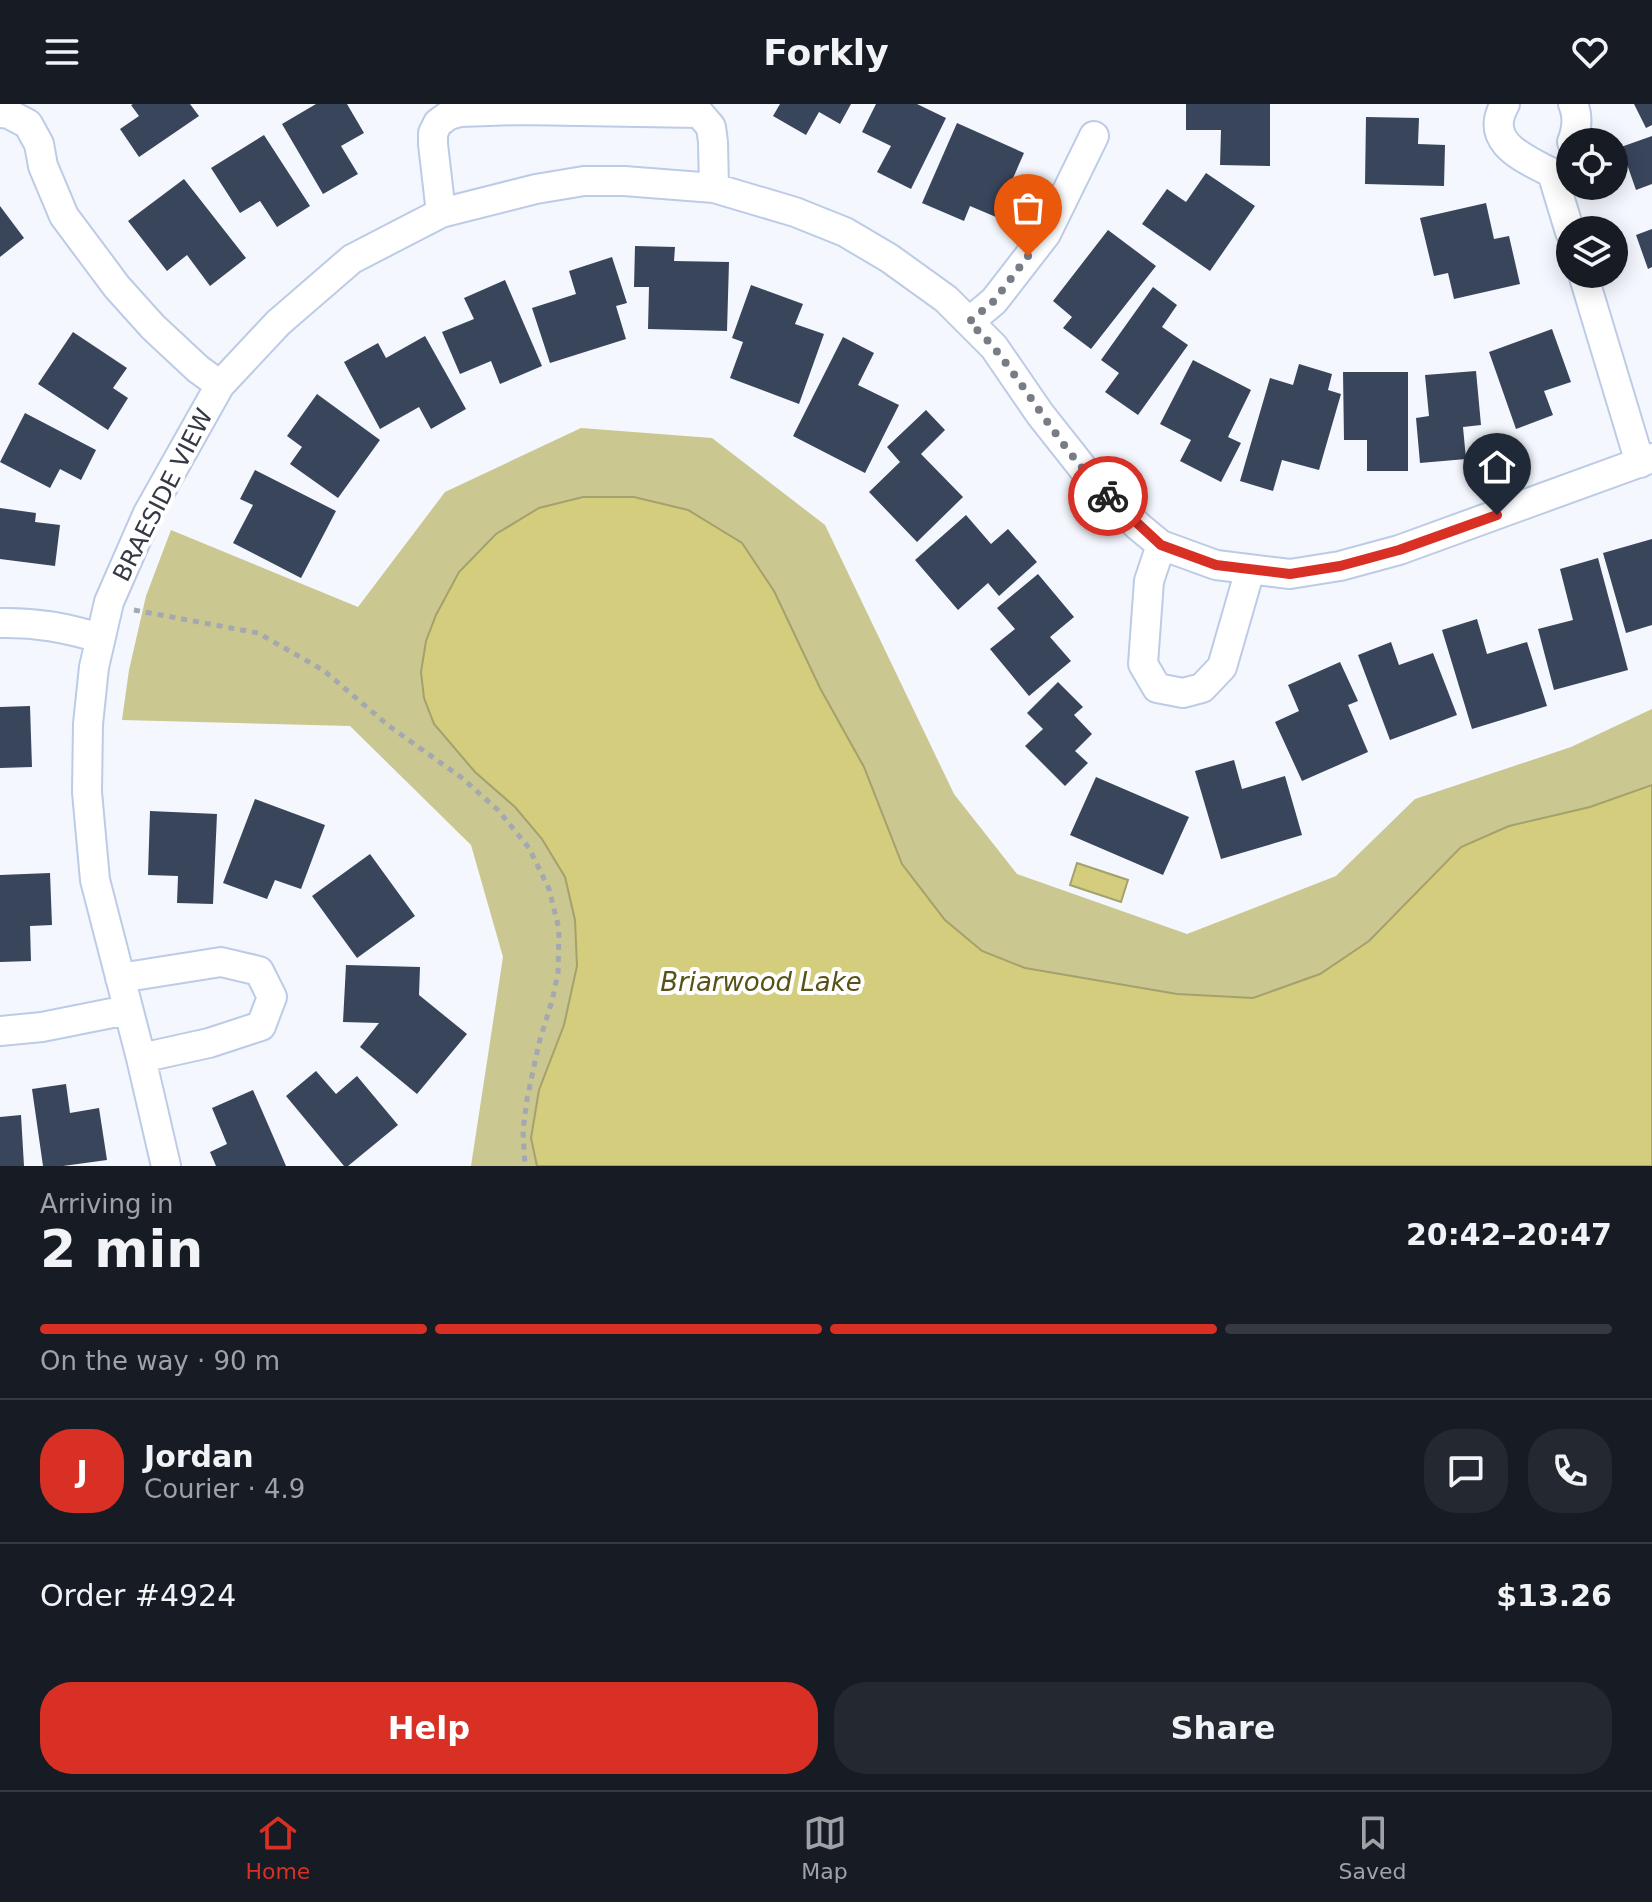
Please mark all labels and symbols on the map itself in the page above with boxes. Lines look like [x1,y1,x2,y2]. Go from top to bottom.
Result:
pin [994,174,1062,256]
street label: BRAESIDE VIEW [107,404,219,586]
pin [1463,433,1531,515]
courier [1068,456,1148,536]
water label: Briarwood Lake [660,967,862,997]

